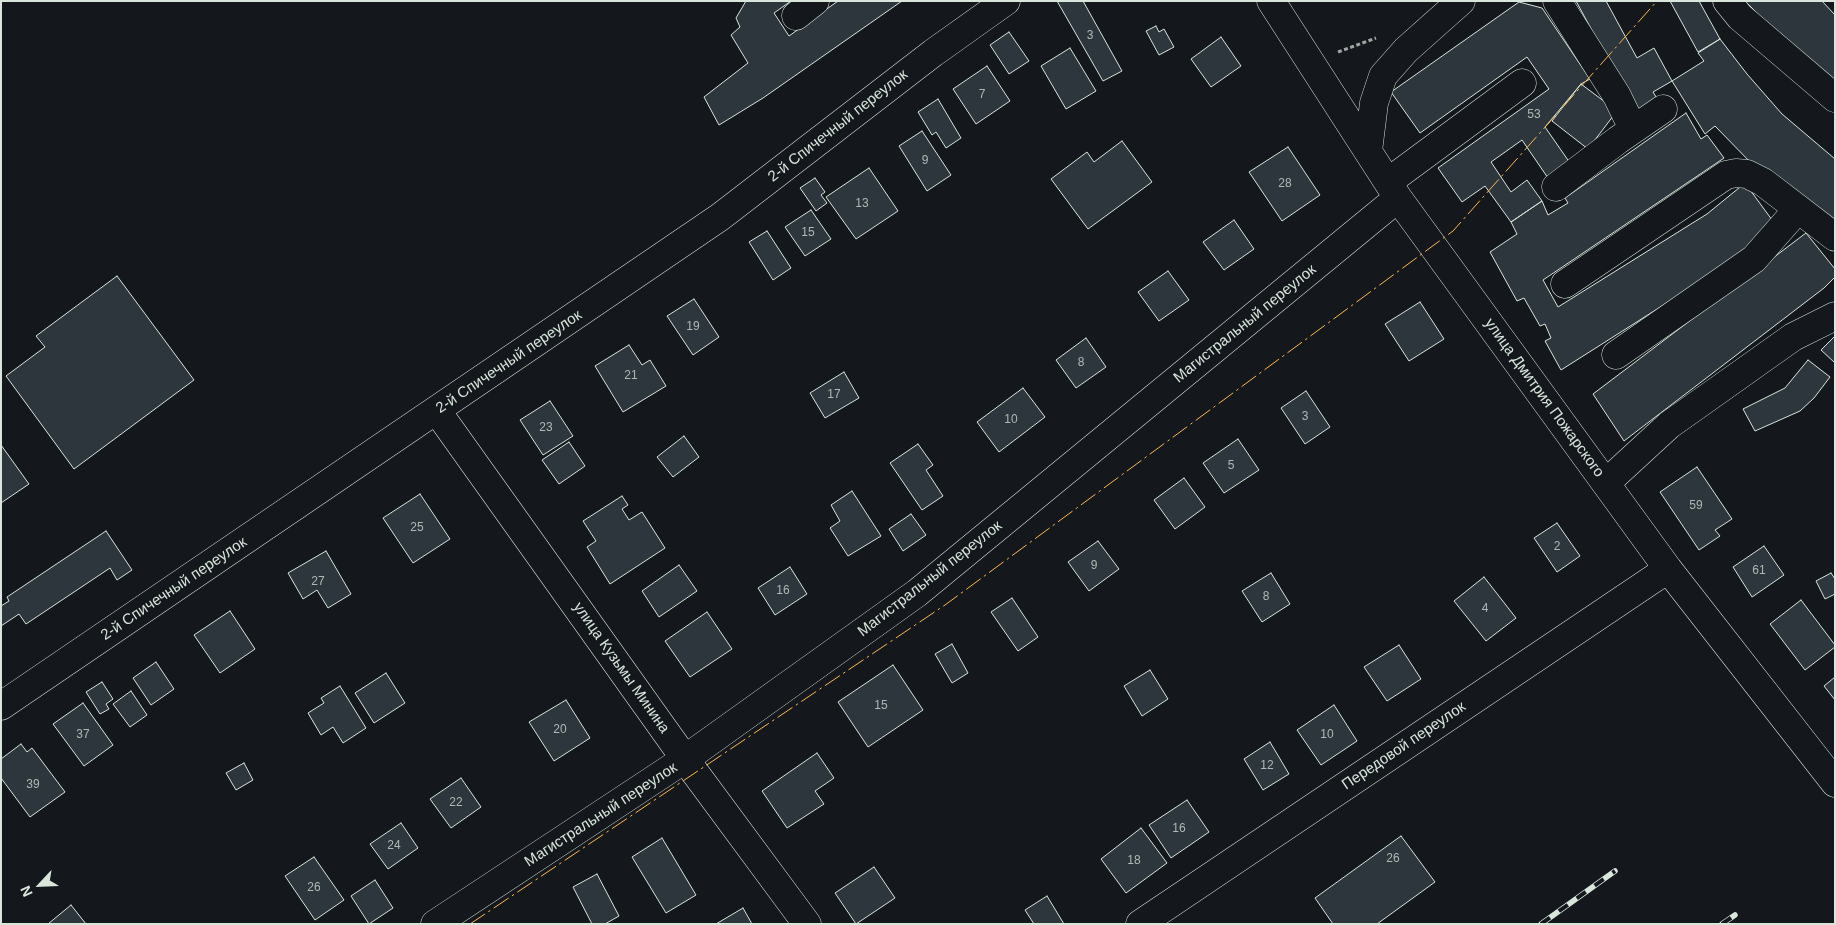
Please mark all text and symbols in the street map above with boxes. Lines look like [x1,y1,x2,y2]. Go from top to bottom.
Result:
house number: 3 [1087,29,1093,43]
street label: 2-й Спичечный переулок [765,66,911,186]
house number: 7 [979,88,985,102]
house number: 53 [1527,108,1541,122]
house number: 9 [922,154,928,168]
house number: 28 [1278,177,1292,191]
house number: 13 [855,197,869,211]
house number: 15 [801,226,815,240]
street label: Магистральный переулок [1170,261,1320,387]
street label: 2-й Спичечный переулок [433,306,585,418]
street label: улица Дмитрия Пожарского [1480,315,1608,481]
house number: 19 [686,320,700,334]
house number: 8 [1078,356,1084,370]
house number: 21 [624,369,638,383]
house number: 17 [827,388,841,402]
house number: 3 [1302,410,1308,424]
house number: 10 [1004,413,1018,427]
house number: 23 [539,421,553,435]
house number: 5 [1228,459,1234,473]
house number: 59 [1689,499,1703,513]
street label: Магистральный переулок [854,517,1006,641]
house number: 25 [410,521,424,535]
street label: 2-й Спичечный переулок [98,533,250,645]
house number: 2 [1554,540,1560,554]
house number: 9 [1091,559,1097,573]
house number: 61 [1752,564,1766,578]
house number: 27 [311,575,325,589]
house number: 16 [776,584,790,598]
house number: 8 [1263,590,1269,604]
street label: улица Кузьмы Минина [569,599,673,737]
house number: 4 [1482,602,1488,616]
street label: Передовой переулок [1339,698,1469,794]
house number: 15 [874,699,888,713]
house number: 20 [553,723,567,737]
house number: 37 [76,728,90,742]
house number: 10 [1320,728,1334,742]
street label: Магистральный переулок [521,759,681,871]
house number: 12 [1260,759,1274,773]
house number: 39 [26,778,40,792]
house number: 22 [449,796,463,810]
house number: 16 [1172,822,1186,836]
house number: 24 [387,839,401,853]
house number: 26 [1386,852,1400,866]
house number: 18 [1127,854,1141,868]
north arrow [15,860,65,910]
house number: 26 [307,881,321,895]
text: N [17,883,36,899]

